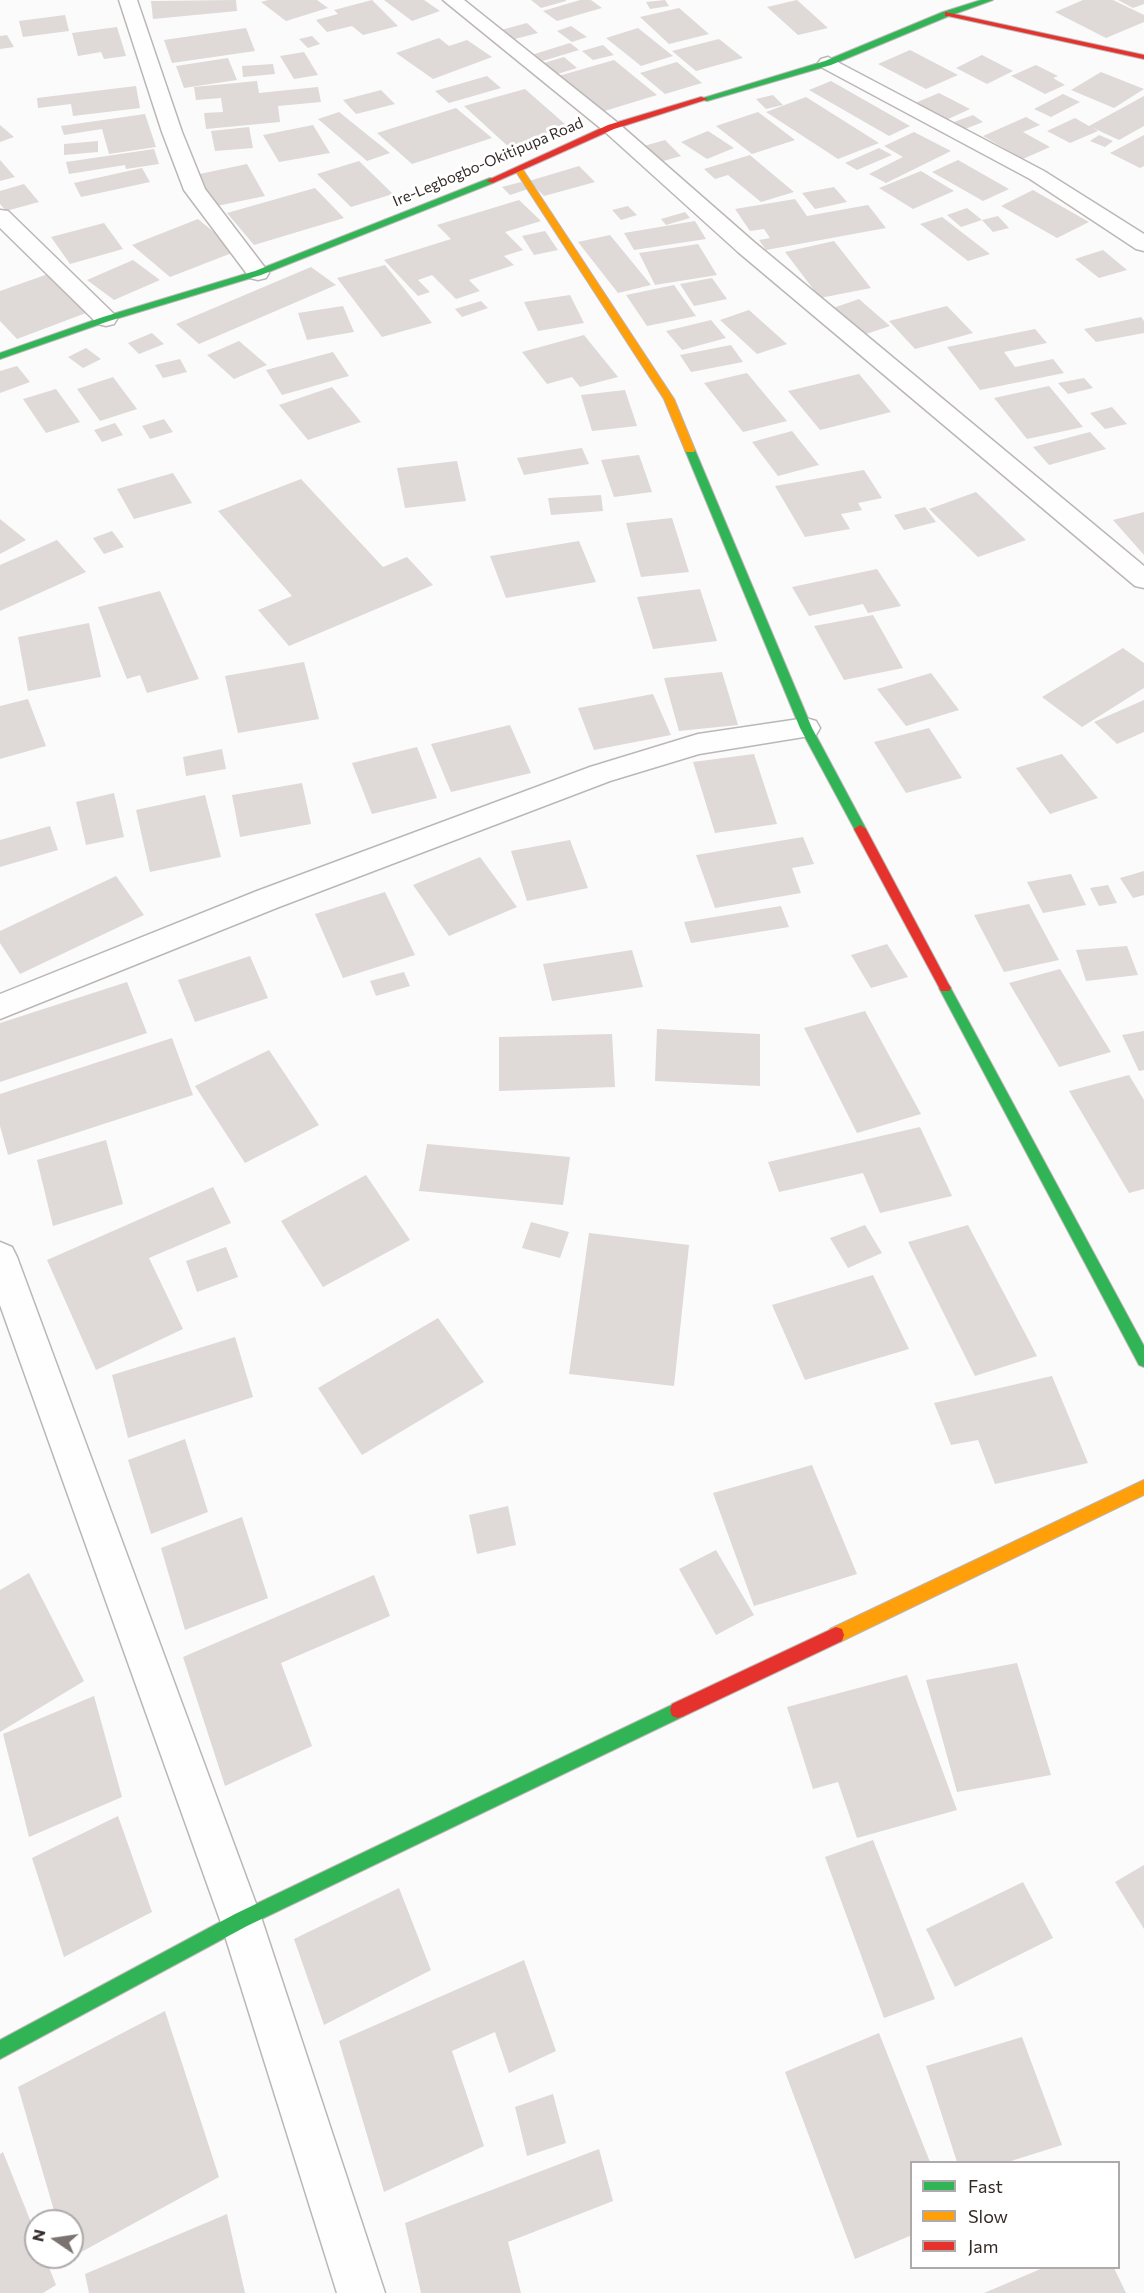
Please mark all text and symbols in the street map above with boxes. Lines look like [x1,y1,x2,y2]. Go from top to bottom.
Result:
street label: Ire-Legbogbo-Okitipupa Road [390,114,586,210]
legend [910,2161,1120,2269]
text: Fast [968,2175,1003,2197]
text: Slow [968,2205,1008,2227]
north arrow [24,2209,84,2269]
text: N [27,2227,49,2243]
text: Jam [968,2235,998,2257]

